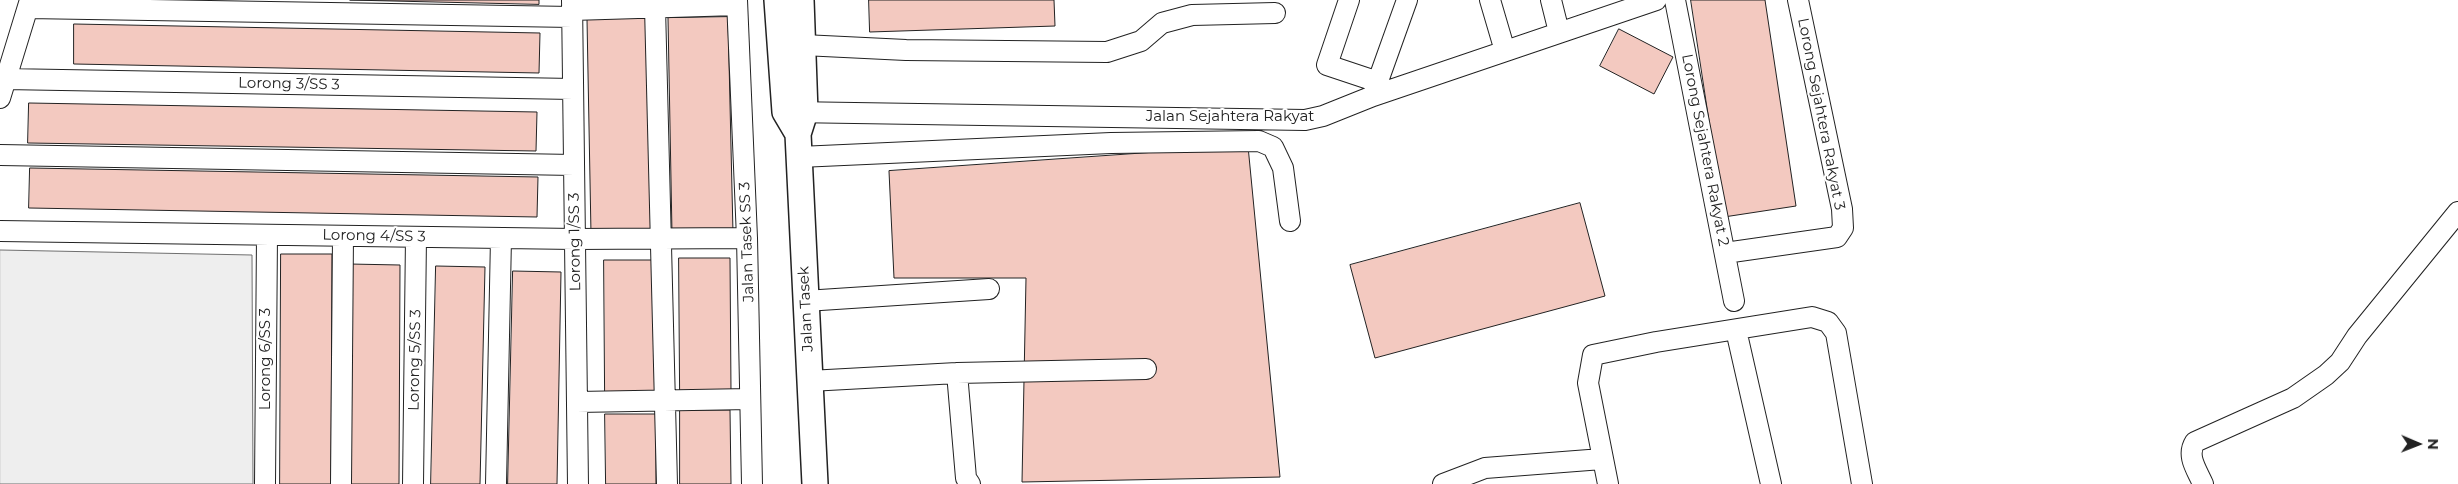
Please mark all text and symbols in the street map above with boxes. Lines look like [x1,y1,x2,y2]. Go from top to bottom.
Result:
street label: Lorong Sejahtera Rakyat 3 [1794,16,1848,212]
street label: Lorong Sejahtera Rakyat 2 [1678,52,1732,248]
street label: Lorong 3/SS 3 [238,74,340,94]
street label: Jalan Sejahtera Rakyat [1146,108,1314,126]
street label: Jalan Tasek SS 3 [736,181,758,303]
street label: Lorong 1/SS 3 [565,193,585,291]
street label: Lorong 4/SS 3 [322,226,426,246]
street label: Jalan Tasek [795,266,817,352]
street label: Lorong 6/SS 3 [257,308,275,410]
street label: Lorong 5/SS 3 [405,309,425,411]
north arrow [2393,419,2443,469]
text: N [2424,438,2442,450]

